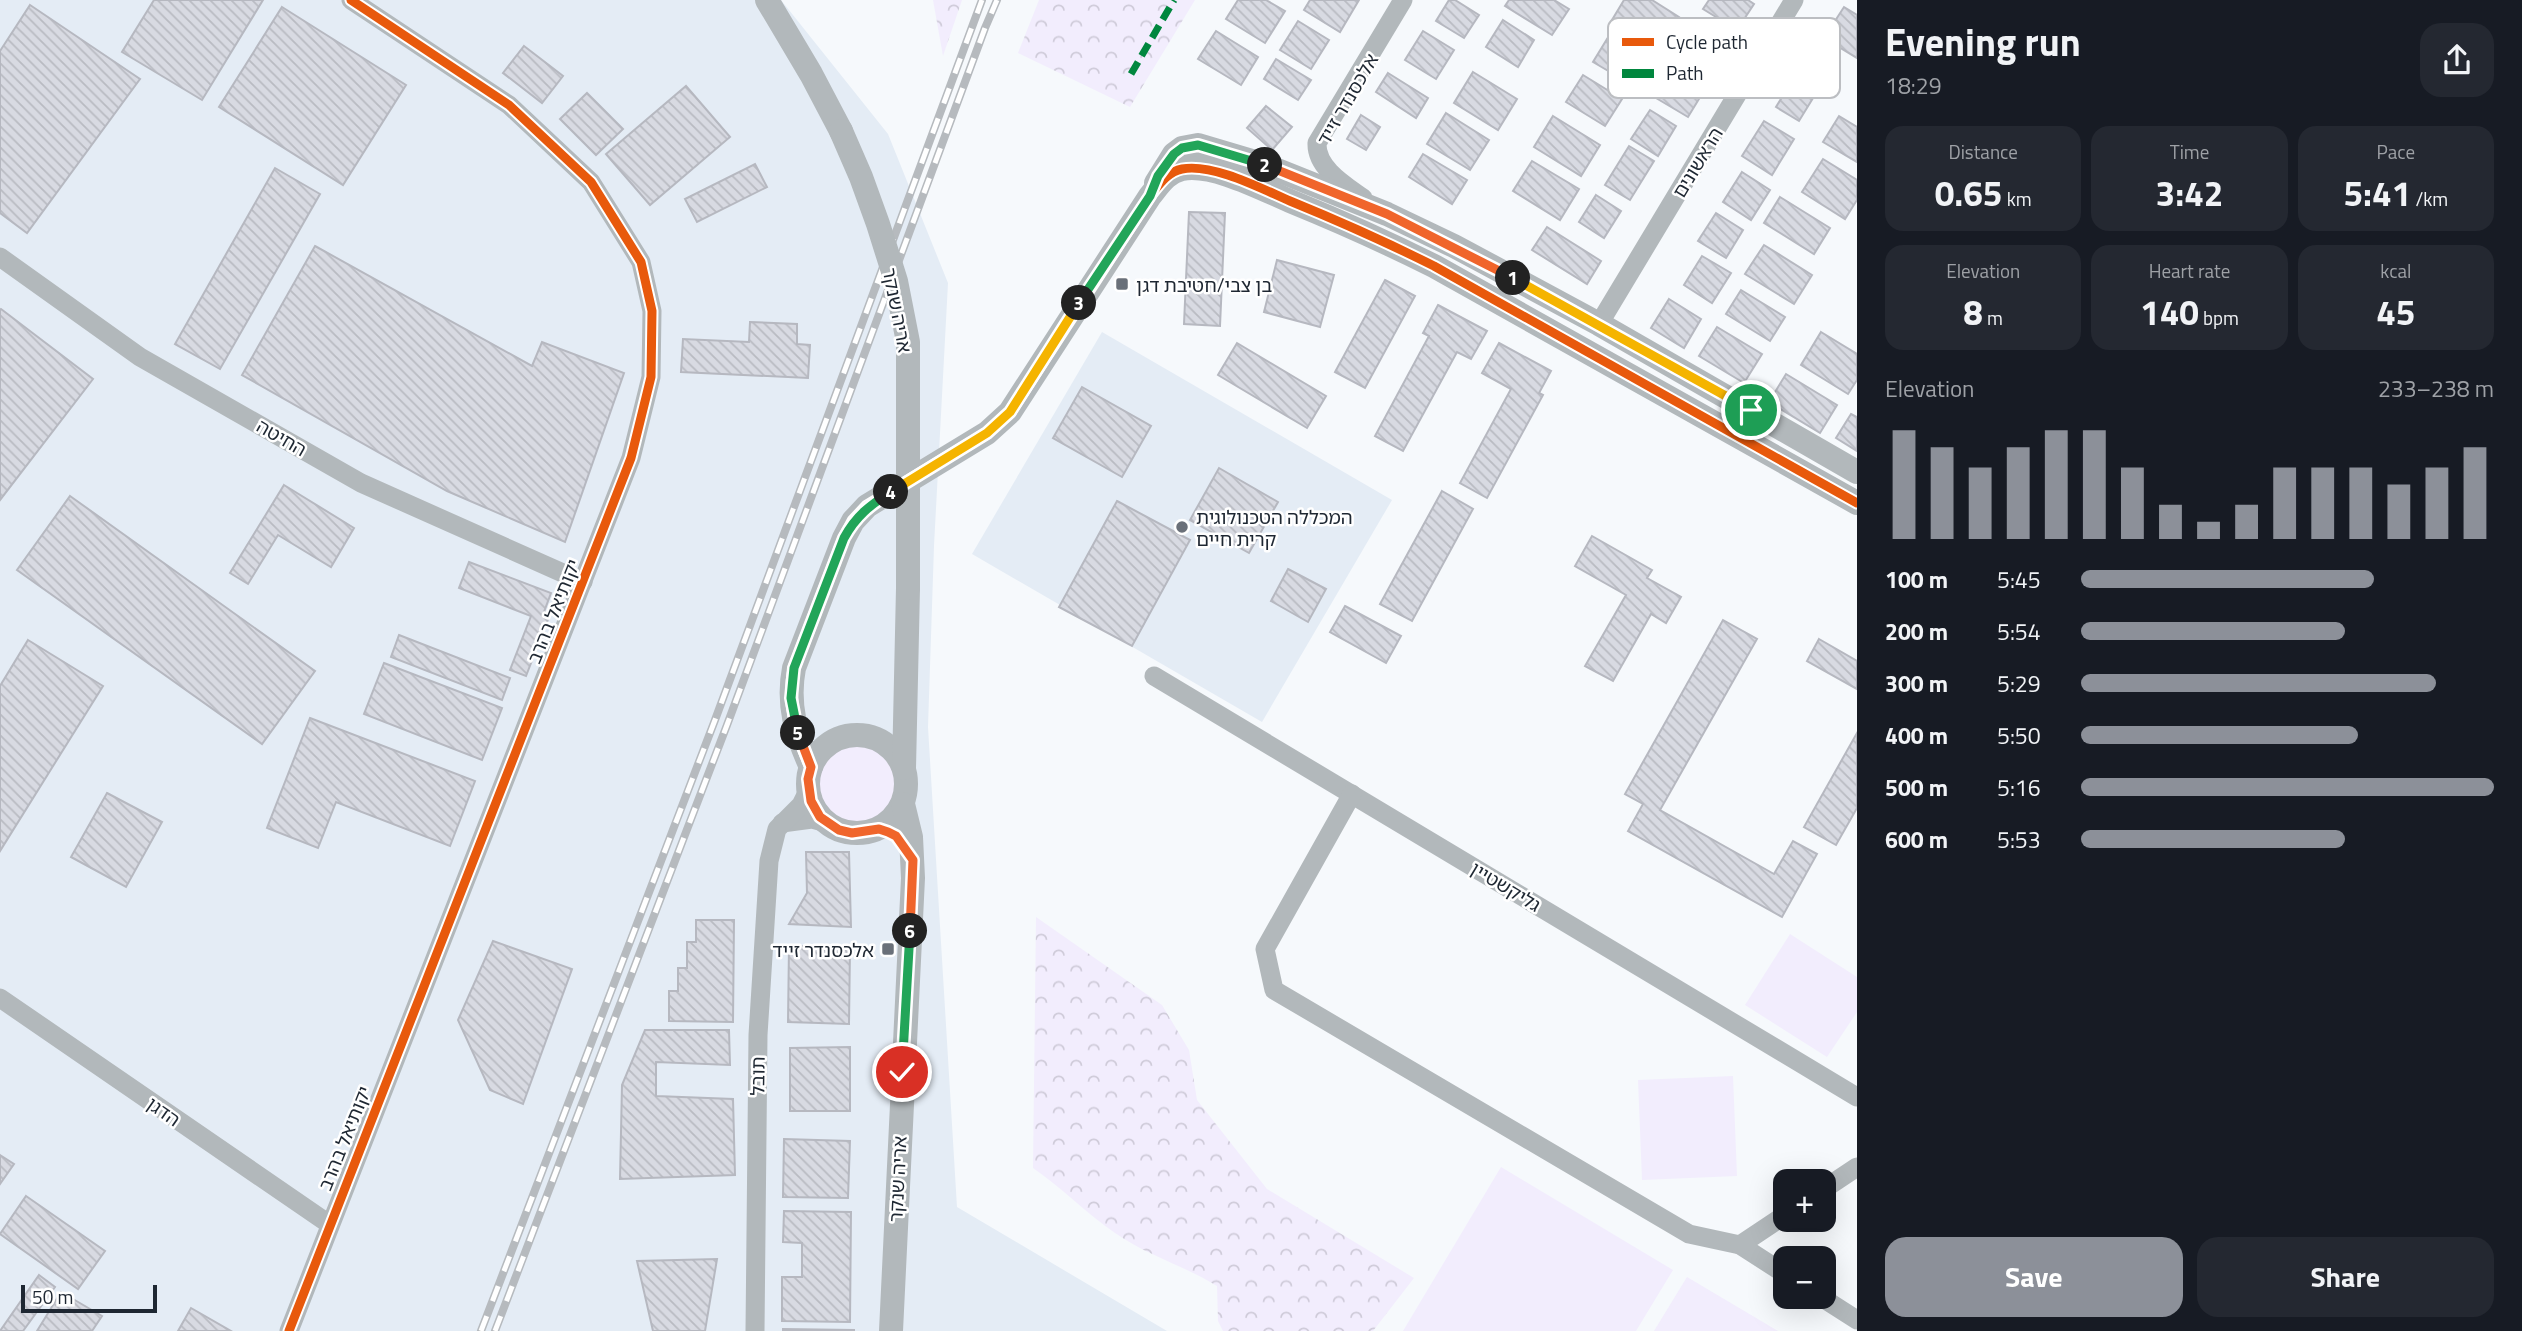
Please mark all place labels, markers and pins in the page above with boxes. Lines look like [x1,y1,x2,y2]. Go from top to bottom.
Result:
pin: 2 [1248,148,1282,182]
pin: 1 [1496,260,1530,296]
place label: בן צבי/חטיבת דגן [1136,270,1273,299]
marker: בן צבי/חטיבת דגן [1114,276,1130,292]
pin: 3 [1062,286,1096,320]
pin [1721,380,1781,440]
pin: 4 [874,475,908,510]
place label: המכללה הטכנולוגית קרית חיים [1196,502,1353,553]
marker: המכללה הטכנולוגית קרית חיים [1174,519,1190,535]
pin: 5 [780,716,816,750]
pin: 6 [892,914,928,948]
place label: אלכסנדר זייד [772,935,874,964]
marker: אלכסנדר זייד [880,941,896,957]
pin [872,1042,932,1102]

